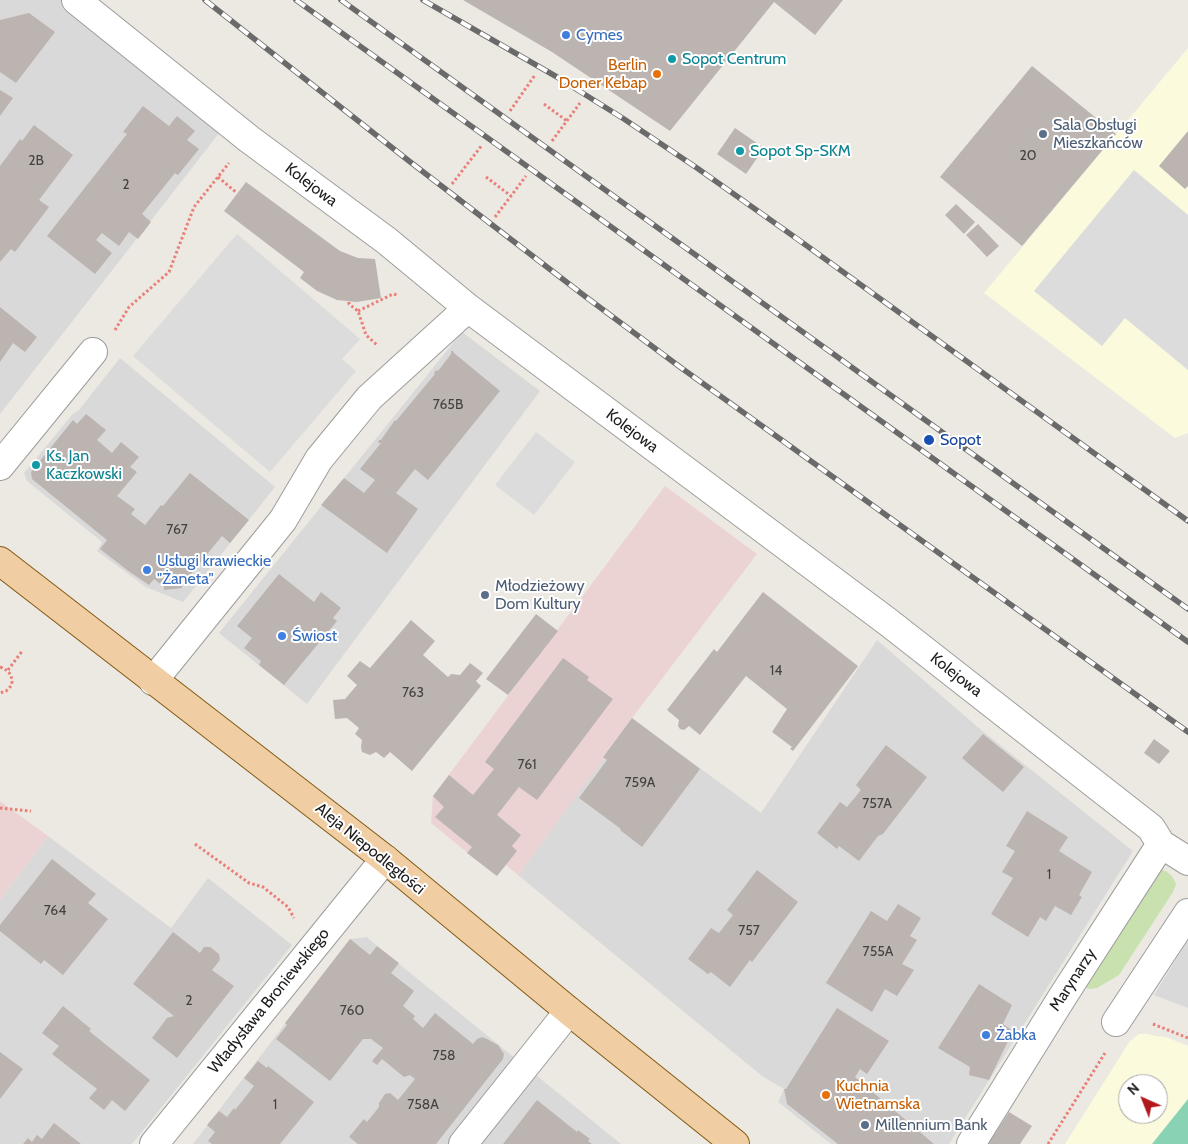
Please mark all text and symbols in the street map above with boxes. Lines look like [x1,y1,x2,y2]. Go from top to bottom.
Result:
place label: Cymes [576,25,623,45]
marker: Cymes [560,29,572,41]
place label: Sopot Centrum [682,49,786,69]
marker: Sopot Centrum [666,53,678,65]
place label: Berlin Doner Kebap [559,55,647,93]
marker: Berlin Doner Kebap [651,68,663,80]
place label: Sala Obsługi Mieszkańców [1053,115,1143,153]
marker: Sala Obsługi Mieszkańców [1037,128,1049,140]
place label: Sopot Sp-SKM [750,141,851,161]
marker: Sopot Sp-SKM [734,145,746,157]
house number: 20 [1019,148,1037,164]
house number: 2B [28,153,44,169]
street label: Kolejowa [281,159,341,211]
house number: 2 [122,177,130,193]
house number: 765B [433,397,463,413]
street label: Kolejowa [602,405,662,457]
place label: Sopot [940,430,981,450]
marker: Sopot [922,433,936,447]
place label: Ks. Jan Kaczkowski [46,446,122,484]
marker: Ks. Jan Kaczkowski [30,459,42,471]
house number: 767 [166,522,188,538]
place label: Usługi krawieckie "Żaneta" [157,551,271,589]
marker: Usługi krawieckie "Żaneta" [141,564,153,576]
place label: Młodzieżowy Dom Kultury [495,576,585,614]
marker: Młodzieżowy Dom Kultury [479,589,491,601]
place label: Świost [292,626,337,646]
marker: Świost [276,630,288,642]
street label: Kolejowa [926,649,986,701]
house number: 14 [770,663,782,679]
house number: 763 [402,685,424,701]
house number: 761 [517,757,537,773]
house number: 759A [625,775,655,791]
house number: 757A [862,796,892,812]
street label: Aleja Niepodległości [311,799,429,899]
house number: 1 [1047,867,1051,883]
house number: 764 [44,903,66,919]
house number: 757 [738,923,760,939]
street label: Władysława Broniewskiego [204,924,334,1078]
house number: 755A [863,944,893,960]
street label: Marynarzy [1046,945,1100,1015]
house number: 2 [185,993,193,1009]
house number: 760 [340,1003,364,1019]
place label: Żabka [996,1025,1036,1045]
marker: Żabka [980,1029,992,1041]
house number: 758 [432,1048,456,1064]
north arrow [1118,1074,1168,1124]
place label: Kuchnia Wietnamska [836,1076,920,1114]
text: N [1123,1079,1143,1099]
marker: Kuchnia Wietnamska [820,1089,832,1101]
house number: 1 [273,1097,277,1113]
house number: 758A [407,1097,439,1113]
place label: Millennium Bank [875,1115,988,1135]
marker: Millennium Bank [859,1119,871,1131]

